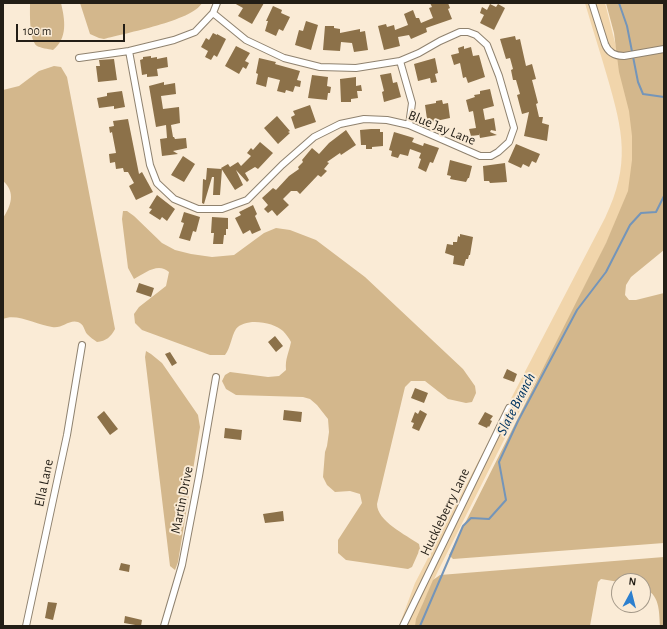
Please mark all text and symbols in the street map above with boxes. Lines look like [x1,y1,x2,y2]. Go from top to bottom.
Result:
scale bar [18,16,127,42]
text: 100 m [23,25,51,37]
street label: Blue Jay Lane [406,107,478,149]
water label: Slate Branch [493,370,539,438]
street label: Ella Lane [31,458,57,508]
street label: Martin Drive [167,465,197,535]
street label: Huckleberry Lane [417,466,473,558]
north arrow [611,573,651,613]
text: N [628,576,637,588]

